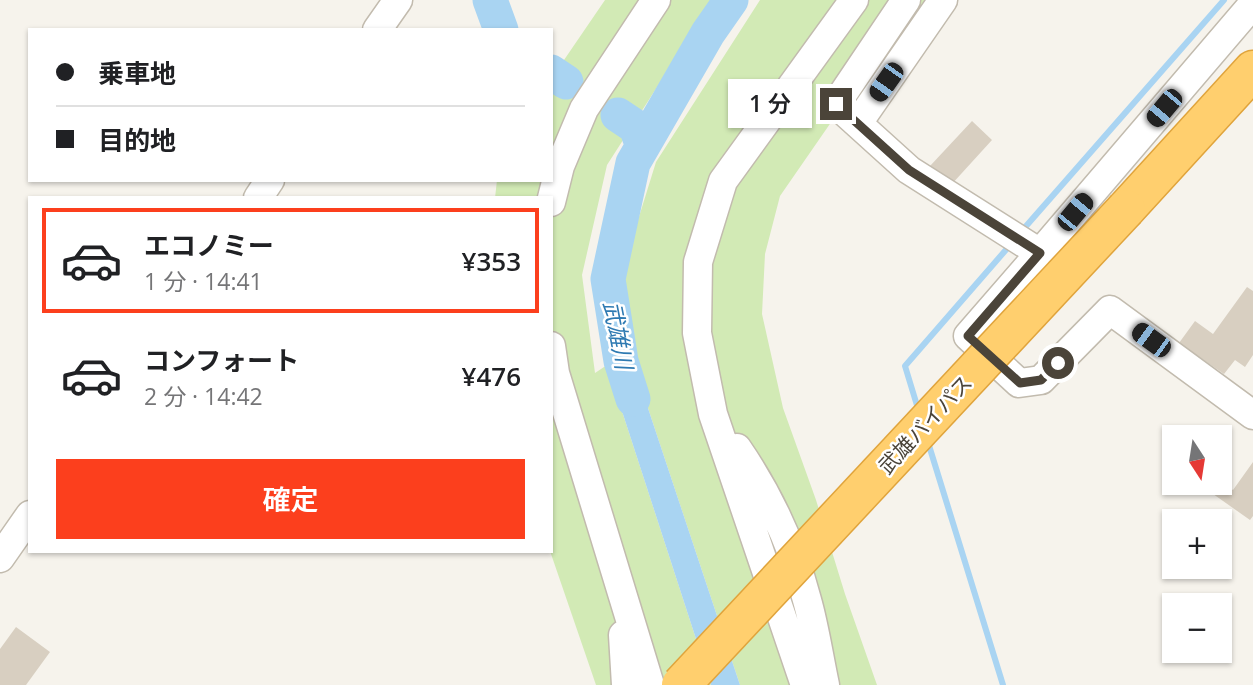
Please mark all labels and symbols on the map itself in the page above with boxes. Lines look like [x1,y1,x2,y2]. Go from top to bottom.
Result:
car [866,59,907,105]
callout: 1 分 [728,80,812,128]
car [1143,85,1186,131]
route end [820,88,852,120]
car [1054,189,1097,235]
water label: 武雄川 [597,298,642,375]
car [1128,319,1175,361]
route start [1042,347,1074,379]
street label: 武雄バイパス [872,369,978,479]
north arrow [1162,425,1232,495]

